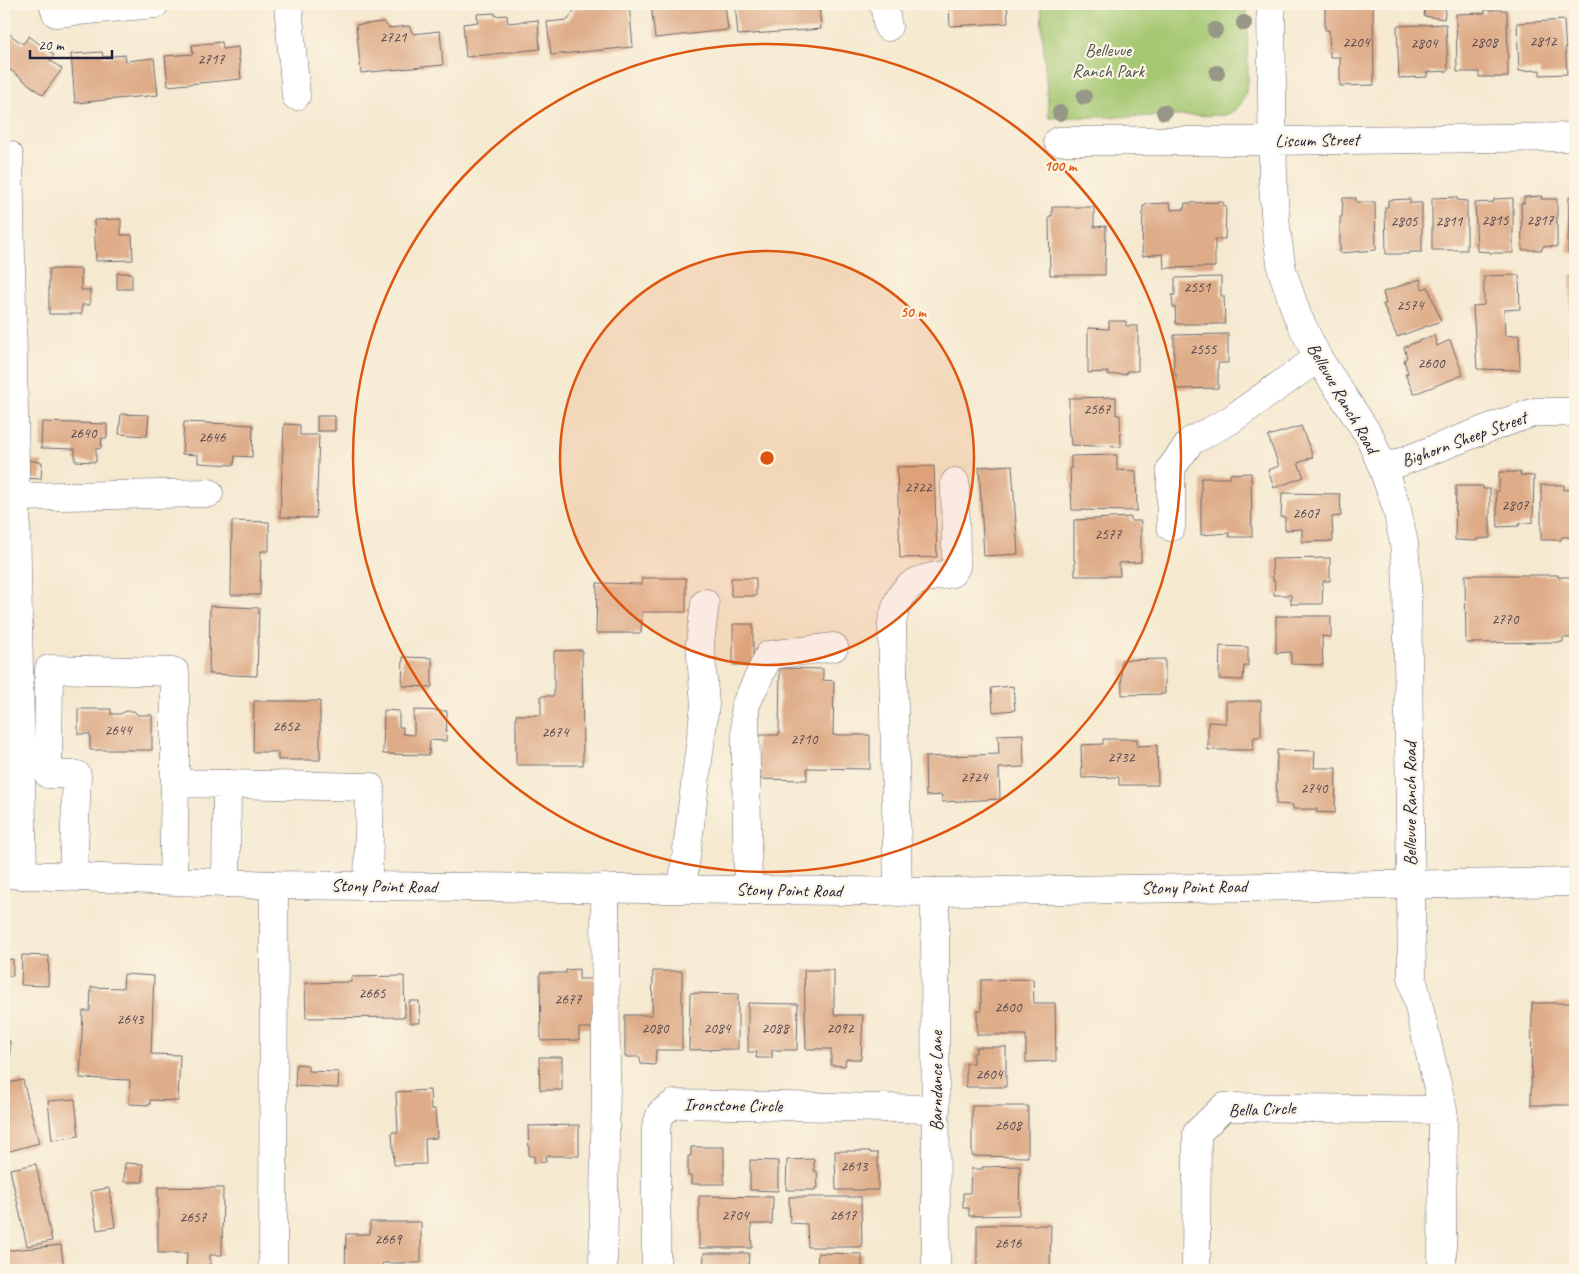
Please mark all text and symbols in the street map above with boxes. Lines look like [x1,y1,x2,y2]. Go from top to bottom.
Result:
scale bar [30,28,112,60]
house number: 2721 [379,28,408,47]
house number: 2812 [1529,32,1558,51]
house number: 2204 [1342,33,1371,52]
house number: 2808 [1470,33,1499,52]
house number: 2804 [1410,34,1439,53]
text: 20 m [38,36,65,55]
park label: Bellevue Ranch Park [1072,39,1145,82]
house number: 2717 [197,50,226,69]
street label: Liscum Street [1275,128,1362,152]
text: 100 m [1044,157,1078,176]
house number: 2815 [1481,211,1510,230]
house number: 2817 [1526,211,1555,230]
house number: 2805 [1390,212,1419,231]
house number: 2811 [1435,212,1464,231]
house number: 2551 [1183,278,1212,297]
house number: 2574 [1396,296,1425,315]
text: 50 m [900,303,927,322]
street label: Bellevue Ranch Road [1302,339,1385,460]
house number: 2555 [1189,340,1218,359]
house number: 2600 [1417,354,1446,373]
house number: 2567 [1083,400,1112,419]
street label: Bighorn Sheep Street [1399,405,1532,472]
house number: 2640 [69,424,98,443]
house number: 2646 [198,428,227,447]
centre of rings [758,449,776,467]
house number: 2722 [904,478,933,497]
house number: 2807 [1501,496,1530,515]
house number: 2607 [1292,504,1321,523]
house number: 2577 [1094,525,1123,544]
house number: 2770 [1491,610,1520,629]
house number: 2652 [272,717,301,736]
house number: 2644 [104,721,133,740]
house number: 2674 [541,723,570,742]
house number: 2710 [790,730,819,749]
street label: Bellevue Ranch Road [1399,739,1421,866]
house number: 2732 [1107,748,1136,767]
house number: 2724 [960,768,989,787]
house number: 2740 [1300,779,1329,798]
street label: Stony Point Road [331,874,440,898]
street label: Stony Point Road [1141,875,1250,899]
street label: Stony Point Road [736,878,845,902]
house number: 2665 [358,984,387,1003]
house number: 2677 [554,990,583,1009]
house number: 2600 [994,998,1023,1017]
house number: 2643 [116,1010,145,1029]
house number: 2080 [641,1019,670,1038]
house number: 2084 [703,1019,732,1038]
house number: 2088 [761,1019,790,1038]
house number: 2092 [826,1019,855,1038]
street label: Barndance Lane [925,1030,947,1131]
house number: 2604 [975,1065,1004,1084]
street label: Ironstone Circle [684,1093,783,1117]
street label: Bella Circle [1228,1097,1297,1121]
house number: 2608 [994,1116,1023,1135]
house number: 2613 [840,1157,869,1176]
house number: 2704 [721,1206,750,1225]
house number: 2617 [829,1206,858,1225]
house number: 2657 [179,1208,208,1227]
house number: 2669 [374,1230,403,1249]
house number: 2616 [994,1234,1023,1253]

